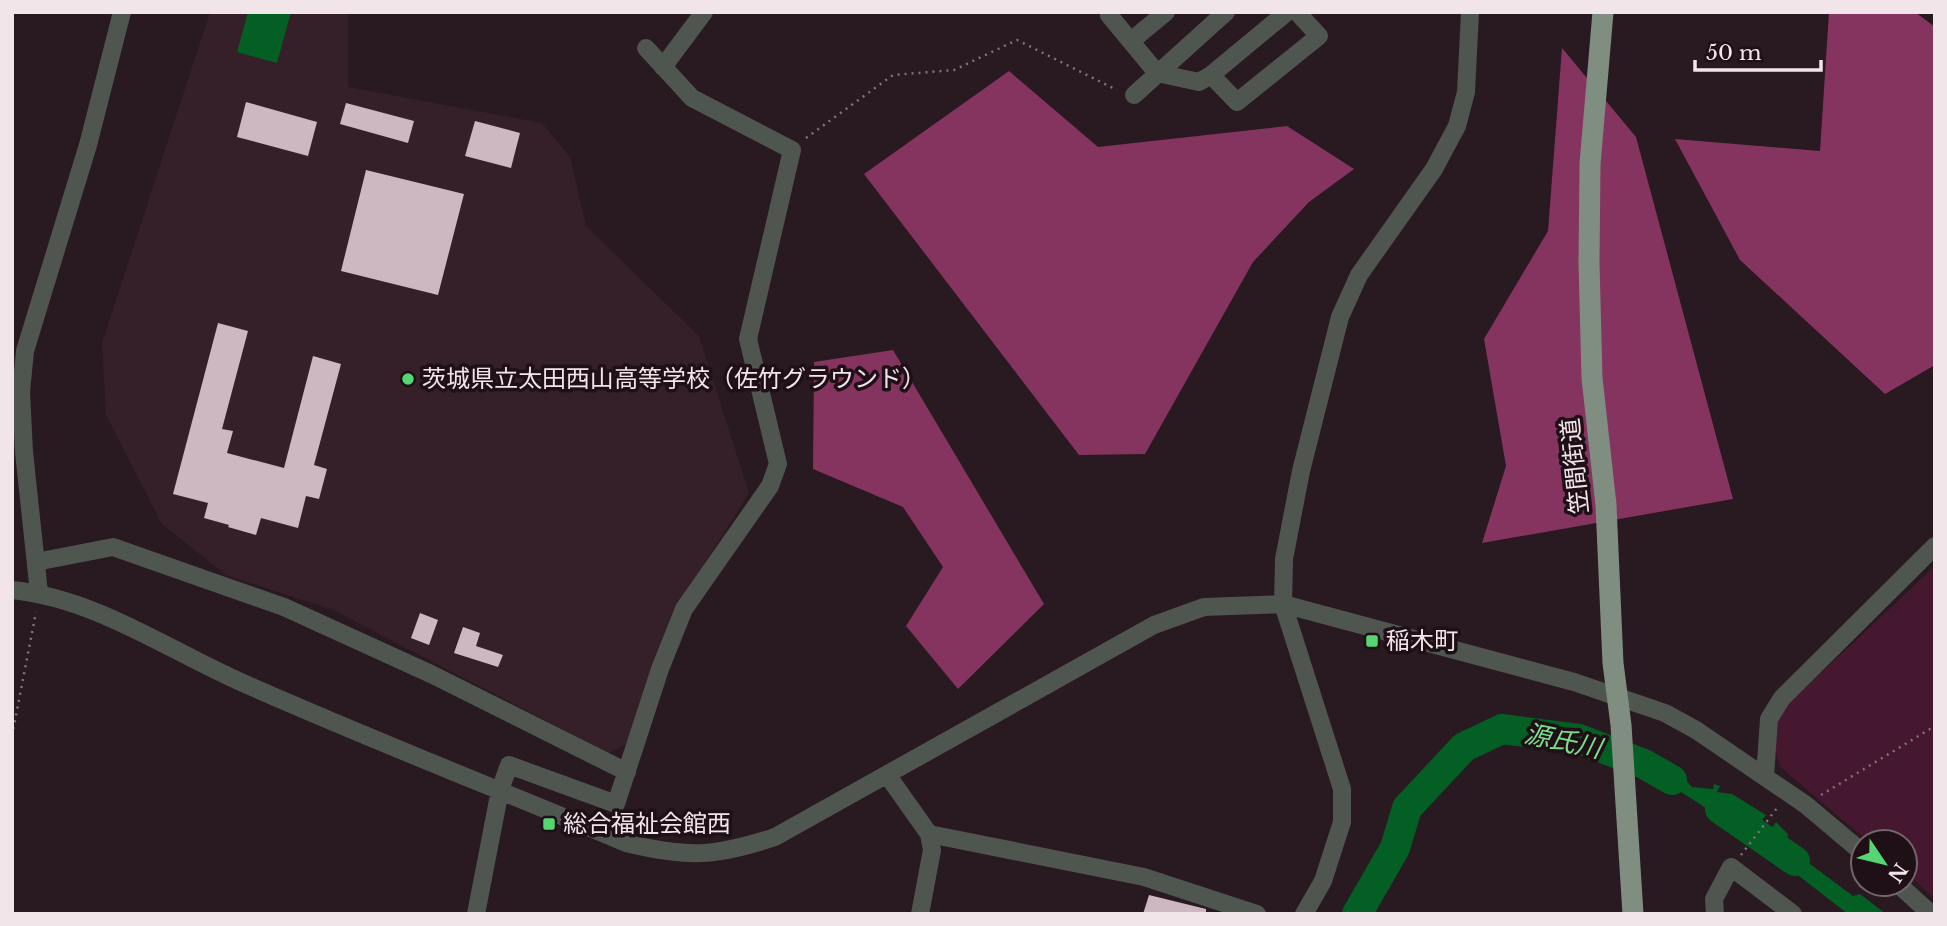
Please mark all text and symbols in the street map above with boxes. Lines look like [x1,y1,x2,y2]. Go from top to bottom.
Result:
scale bar [1695,28,1821,72]
text: 50 m [1706,40,1762,66]
place label: 茨城県立太田西山高等学校（佐竹グラウンド） [422,364,926,393]
marker: 茨城県立太田西山高等学校（佐竹グラウンド） [400,371,416,387]
street label: 笠間街道 [1555,417,1594,515]
place label: 稲木町 [1386,626,1458,655]
marker: 稲木町 [1364,633,1380,649]
water label: 源氏川 [1522,717,1607,765]
place label: 総合福祉会館西 [563,809,731,838]
marker: 総合福祉会館西 [541,816,557,832]
north arrow [1849,828,1919,898]
text: N [1883,859,1912,886]

